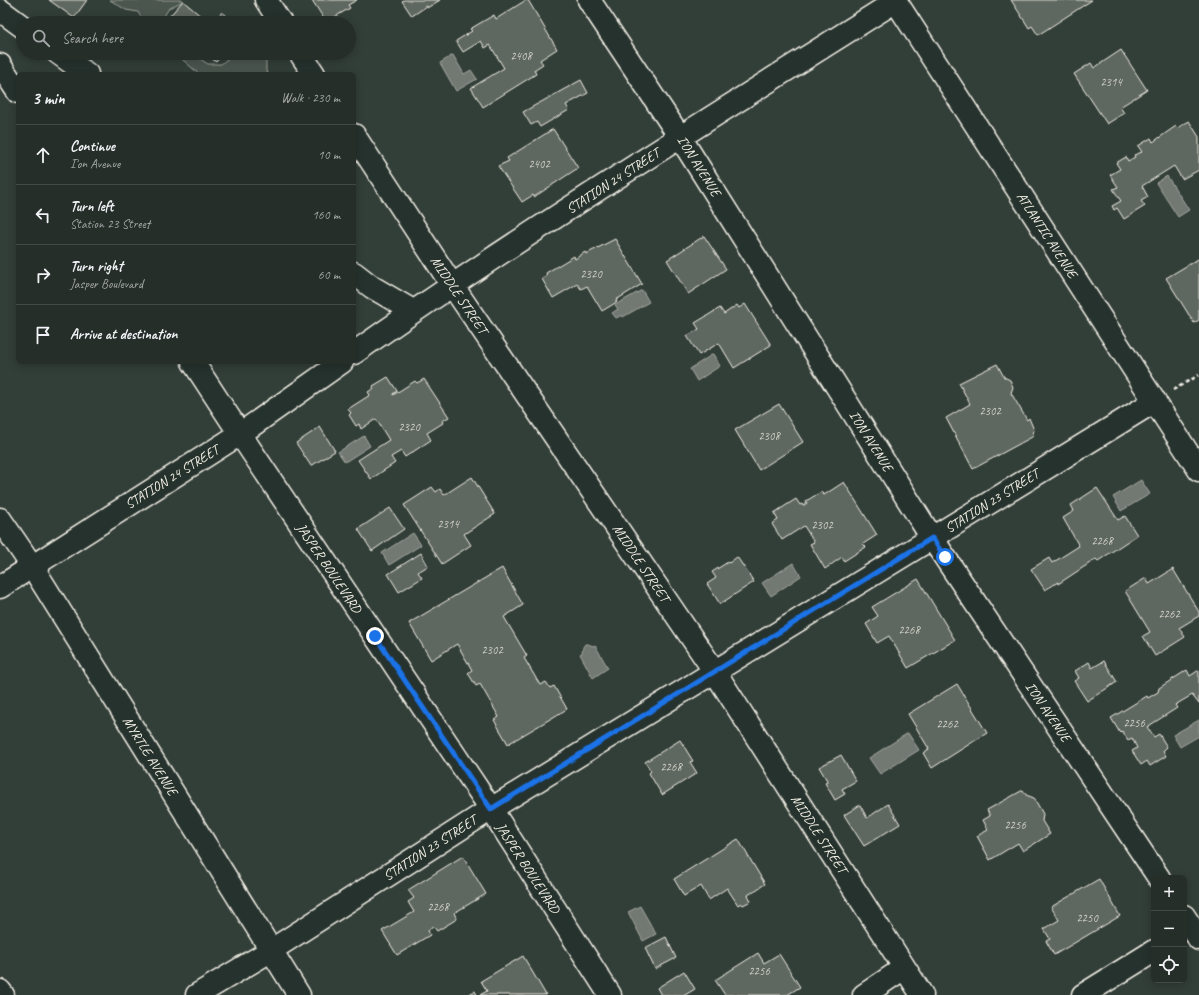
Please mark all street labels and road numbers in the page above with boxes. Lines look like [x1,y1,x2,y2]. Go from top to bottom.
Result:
street label: I'ON AVENUE [674,132,726,202]
street label: STATION 24 STREET [563,143,666,217]
street label: ATLANTIC AVENUE [1013,189,1082,282]
street label: MIDDLE STREET [427,253,493,340]
street label: I'ON AVENUE [846,407,898,477]
street label: STATION 24 STREET [122,439,225,513]
street label: STATION 23 STREET [942,463,1045,537]
street label: JASPER BOULEVARD [292,519,366,618]
street label: MIDDLE STREET [609,521,675,608]
street label: I'ON AVENUE [1022,679,1076,747]
street label: MYRTLE AVENUE [119,713,182,801]
street label: MIDDLE STREET [787,792,853,879]
street label: STATION 23 STREET [380,810,483,884]
street label: JASPER BOULEVARD [492,819,565,918]

